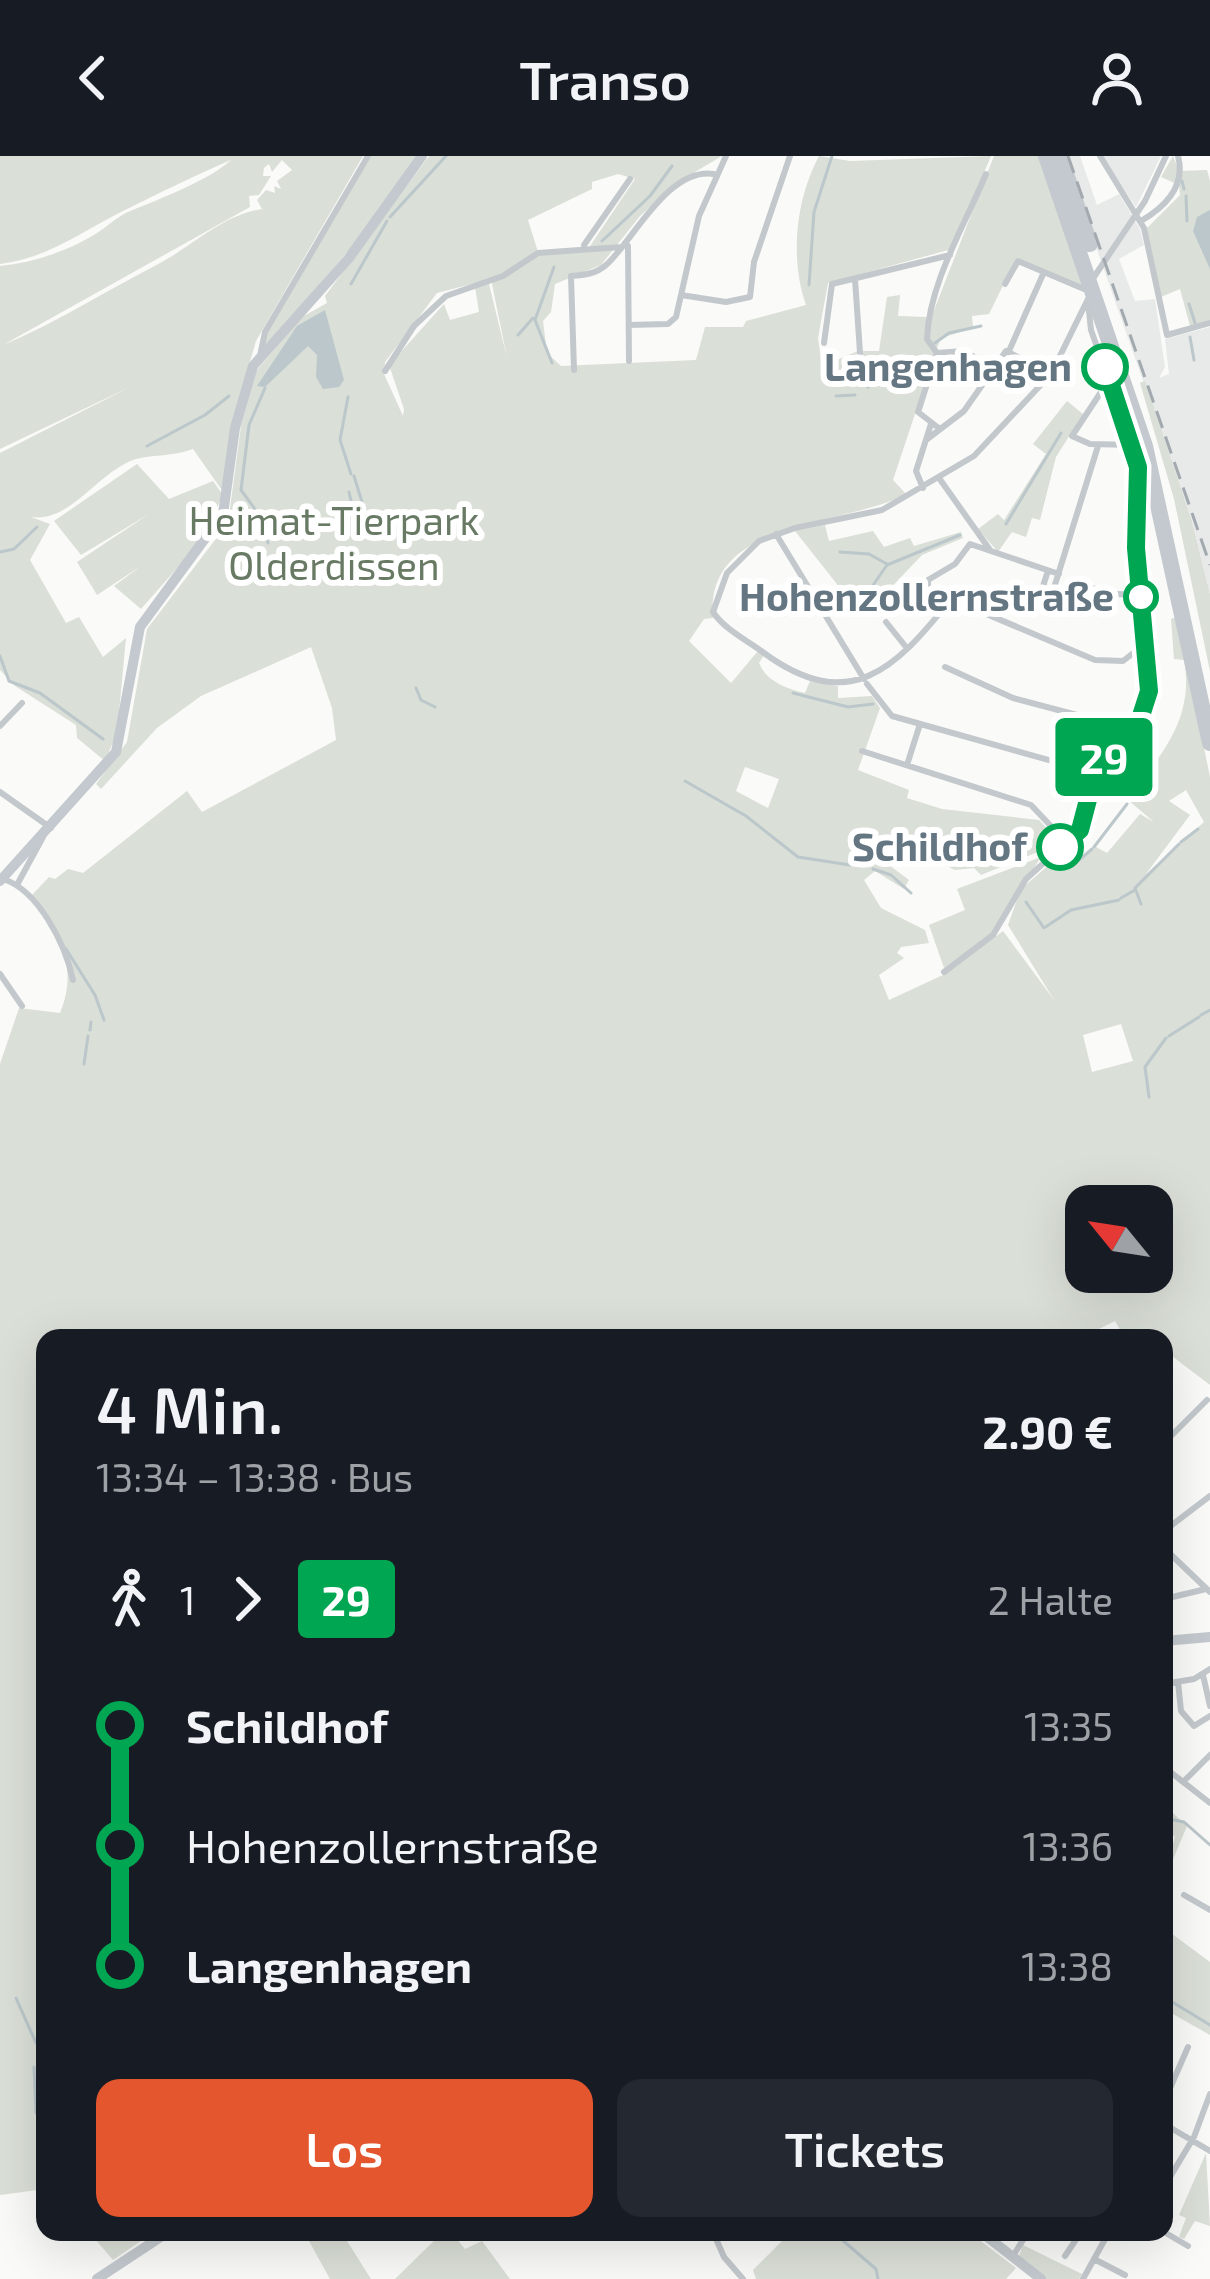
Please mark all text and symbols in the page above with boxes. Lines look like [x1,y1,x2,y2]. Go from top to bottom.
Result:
icon: back [60,45,126,111]
icon: person [1084,45,1150,111]
text: Transo [519,46,691,111]
place label: Langenhagen [824,342,1072,389]
marker: Langenhagen [1083,345,1127,389]
park label: Heimat-Tierpark Olderdissen [189,496,480,588]
place label: Hohenzollernstraße [739,572,1114,619]
marker: Hohenzollernstraße [1125,581,1157,613]
line badge: 29 [1050,718,1158,796]
text: 29 [1079,732,1129,782]
place label: Schildhof [852,822,1028,869]
marker: Schildhof [1038,825,1082,869]
north arrow [1065,1185,1173,1293]
map controls [1065,1185,1173,1293]
text: 4 Min. [96,1368,284,1447]
text: 2.90 € [982,1404,1113,1458]
text: 13:34 – 13:38 · Bus [96,1453,413,1500]
icon: walk [96,1566,162,1632]
icon: forward [214,1566,280,1632]
text: 29 [322,1574,371,1624]
text: 1 [180,1576,196,1623]
text: 2 Halte [988,1576,1113,1623]
text: Schildhof [186,1698,388,1752]
text: 13:35 [1024,1702,1113,1749]
text: Hohenzollernstraße [186,1818,599,1872]
text: 13:36 [1023,1822,1113,1869]
text: Langenhagen [186,1938,472,1992]
text: 13:38 [1021,1942,1113,1989]
button: Los [96,2079,593,2217]
button: Tickets [617,2079,1113,2217]

